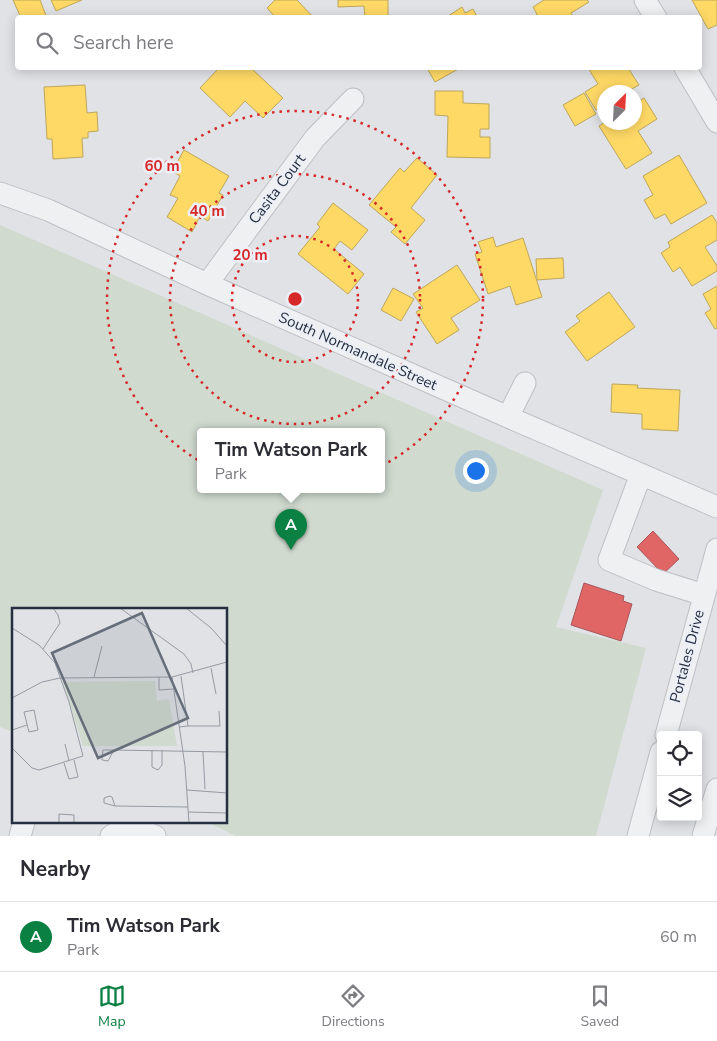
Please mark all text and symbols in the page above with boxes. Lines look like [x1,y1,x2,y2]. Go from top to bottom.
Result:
search box [15,15,702,70]
icon: search [33,29,61,57]
text: Search here [73,30,174,56]
north arrow [597,85,642,130]
street label: Casita Court [244,149,310,228]
text: 60 m [144,156,180,176]
text: 40 m [189,201,225,221]
text: 20 m [232,245,268,265]
centre of rings [286,290,304,308]
street label: South Normandale Street [276,307,441,395]
popup [197,428,385,493]
text: Tim Watson Park [215,437,367,463]
your location [463,458,489,484]
text: Park [215,463,247,485]
pin: A [275,509,307,550]
street label: Portales Drive [665,607,709,705]
inset map [12,608,228,824]
map controls [657,731,702,821]
button: locate [657,731,702,776]
button: layers [657,776,702,821]
text: Nearby [20,855,90,883]
text: Tim Watson Park [67,913,220,939]
text: A [30,926,42,948]
text: 60 m [660,926,697,948]
text: Park [67,939,99,961]
tab: Map [98,982,126,1031]
tab: Directions [322,982,385,1031]
tab: Saved [580,982,619,1031]

